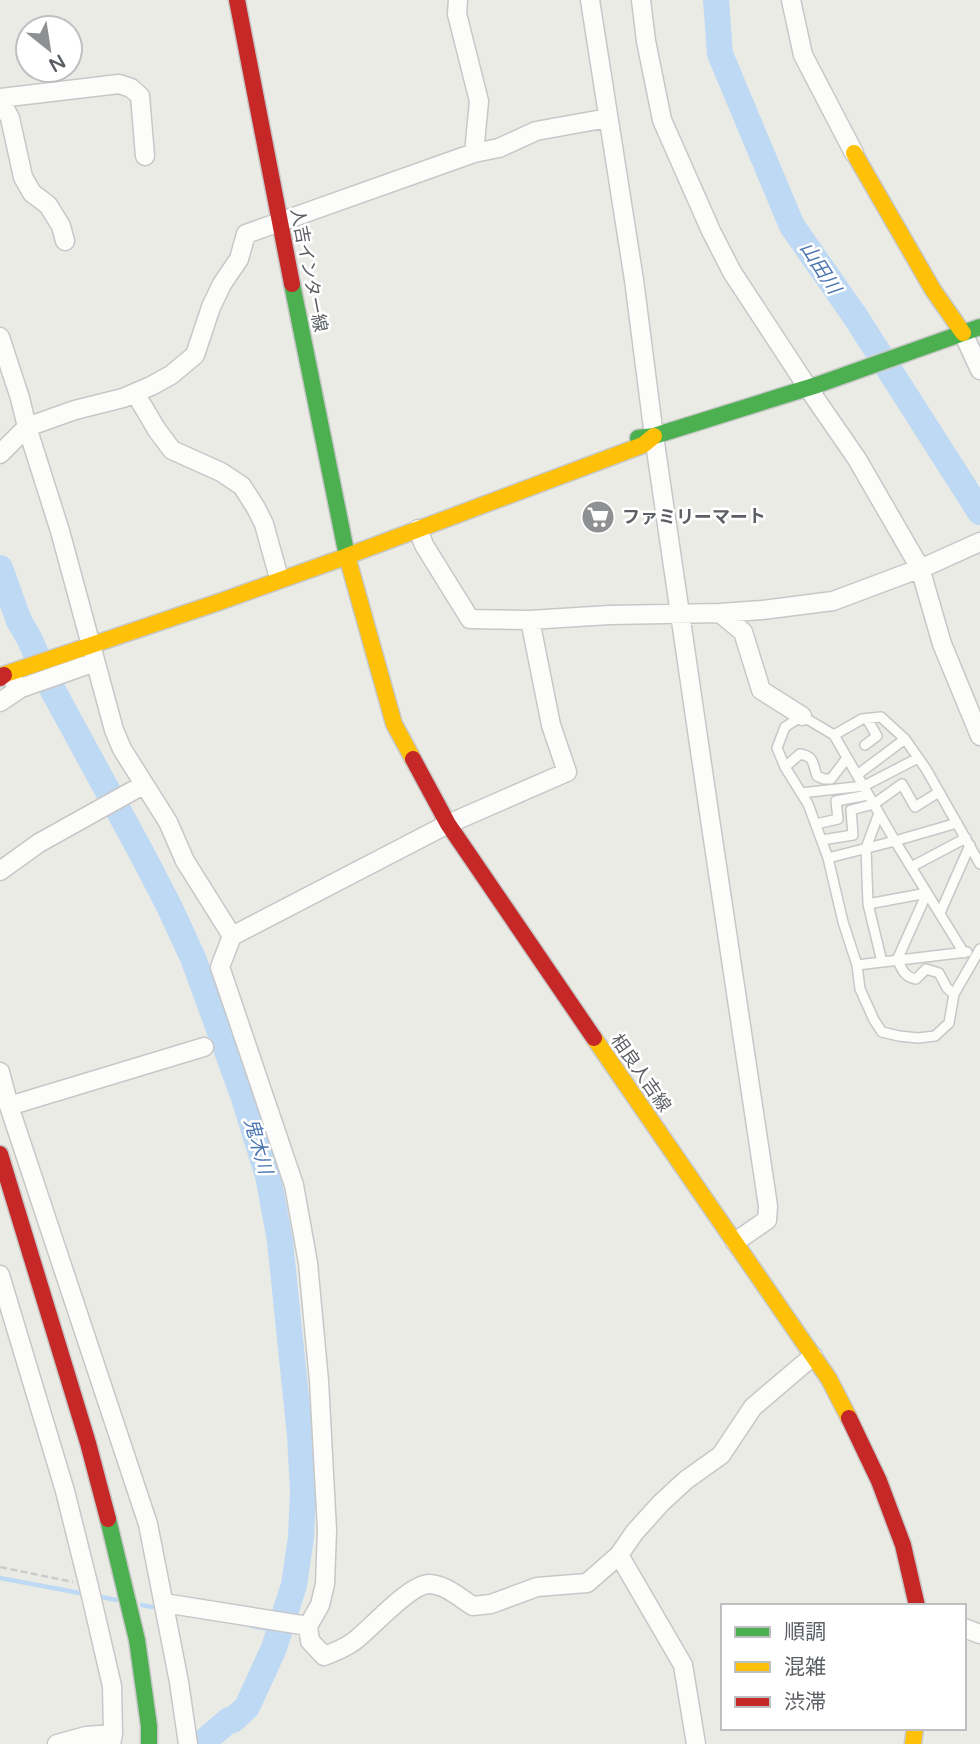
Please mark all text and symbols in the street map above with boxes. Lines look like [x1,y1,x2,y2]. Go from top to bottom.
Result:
north arrow [14,14,84,84]
text: N [45,50,69,76]
street label: 人吉インター線 [286,206,332,334]
water label: 山田川 [795,238,846,300]
supermarket icon: ファミリーマート [579,498,617,536]
place label: ファミリーマート [622,506,766,528]
street label: 相良人吉線 [606,1030,676,1116]
water label: 鬼木川 [240,1116,277,1178]
legend [721,1604,966,1730]
text: 順調 [784,1620,826,1645]
text: 混雑 [784,1655,826,1680]
text: 渋滞 [784,1690,826,1715]

